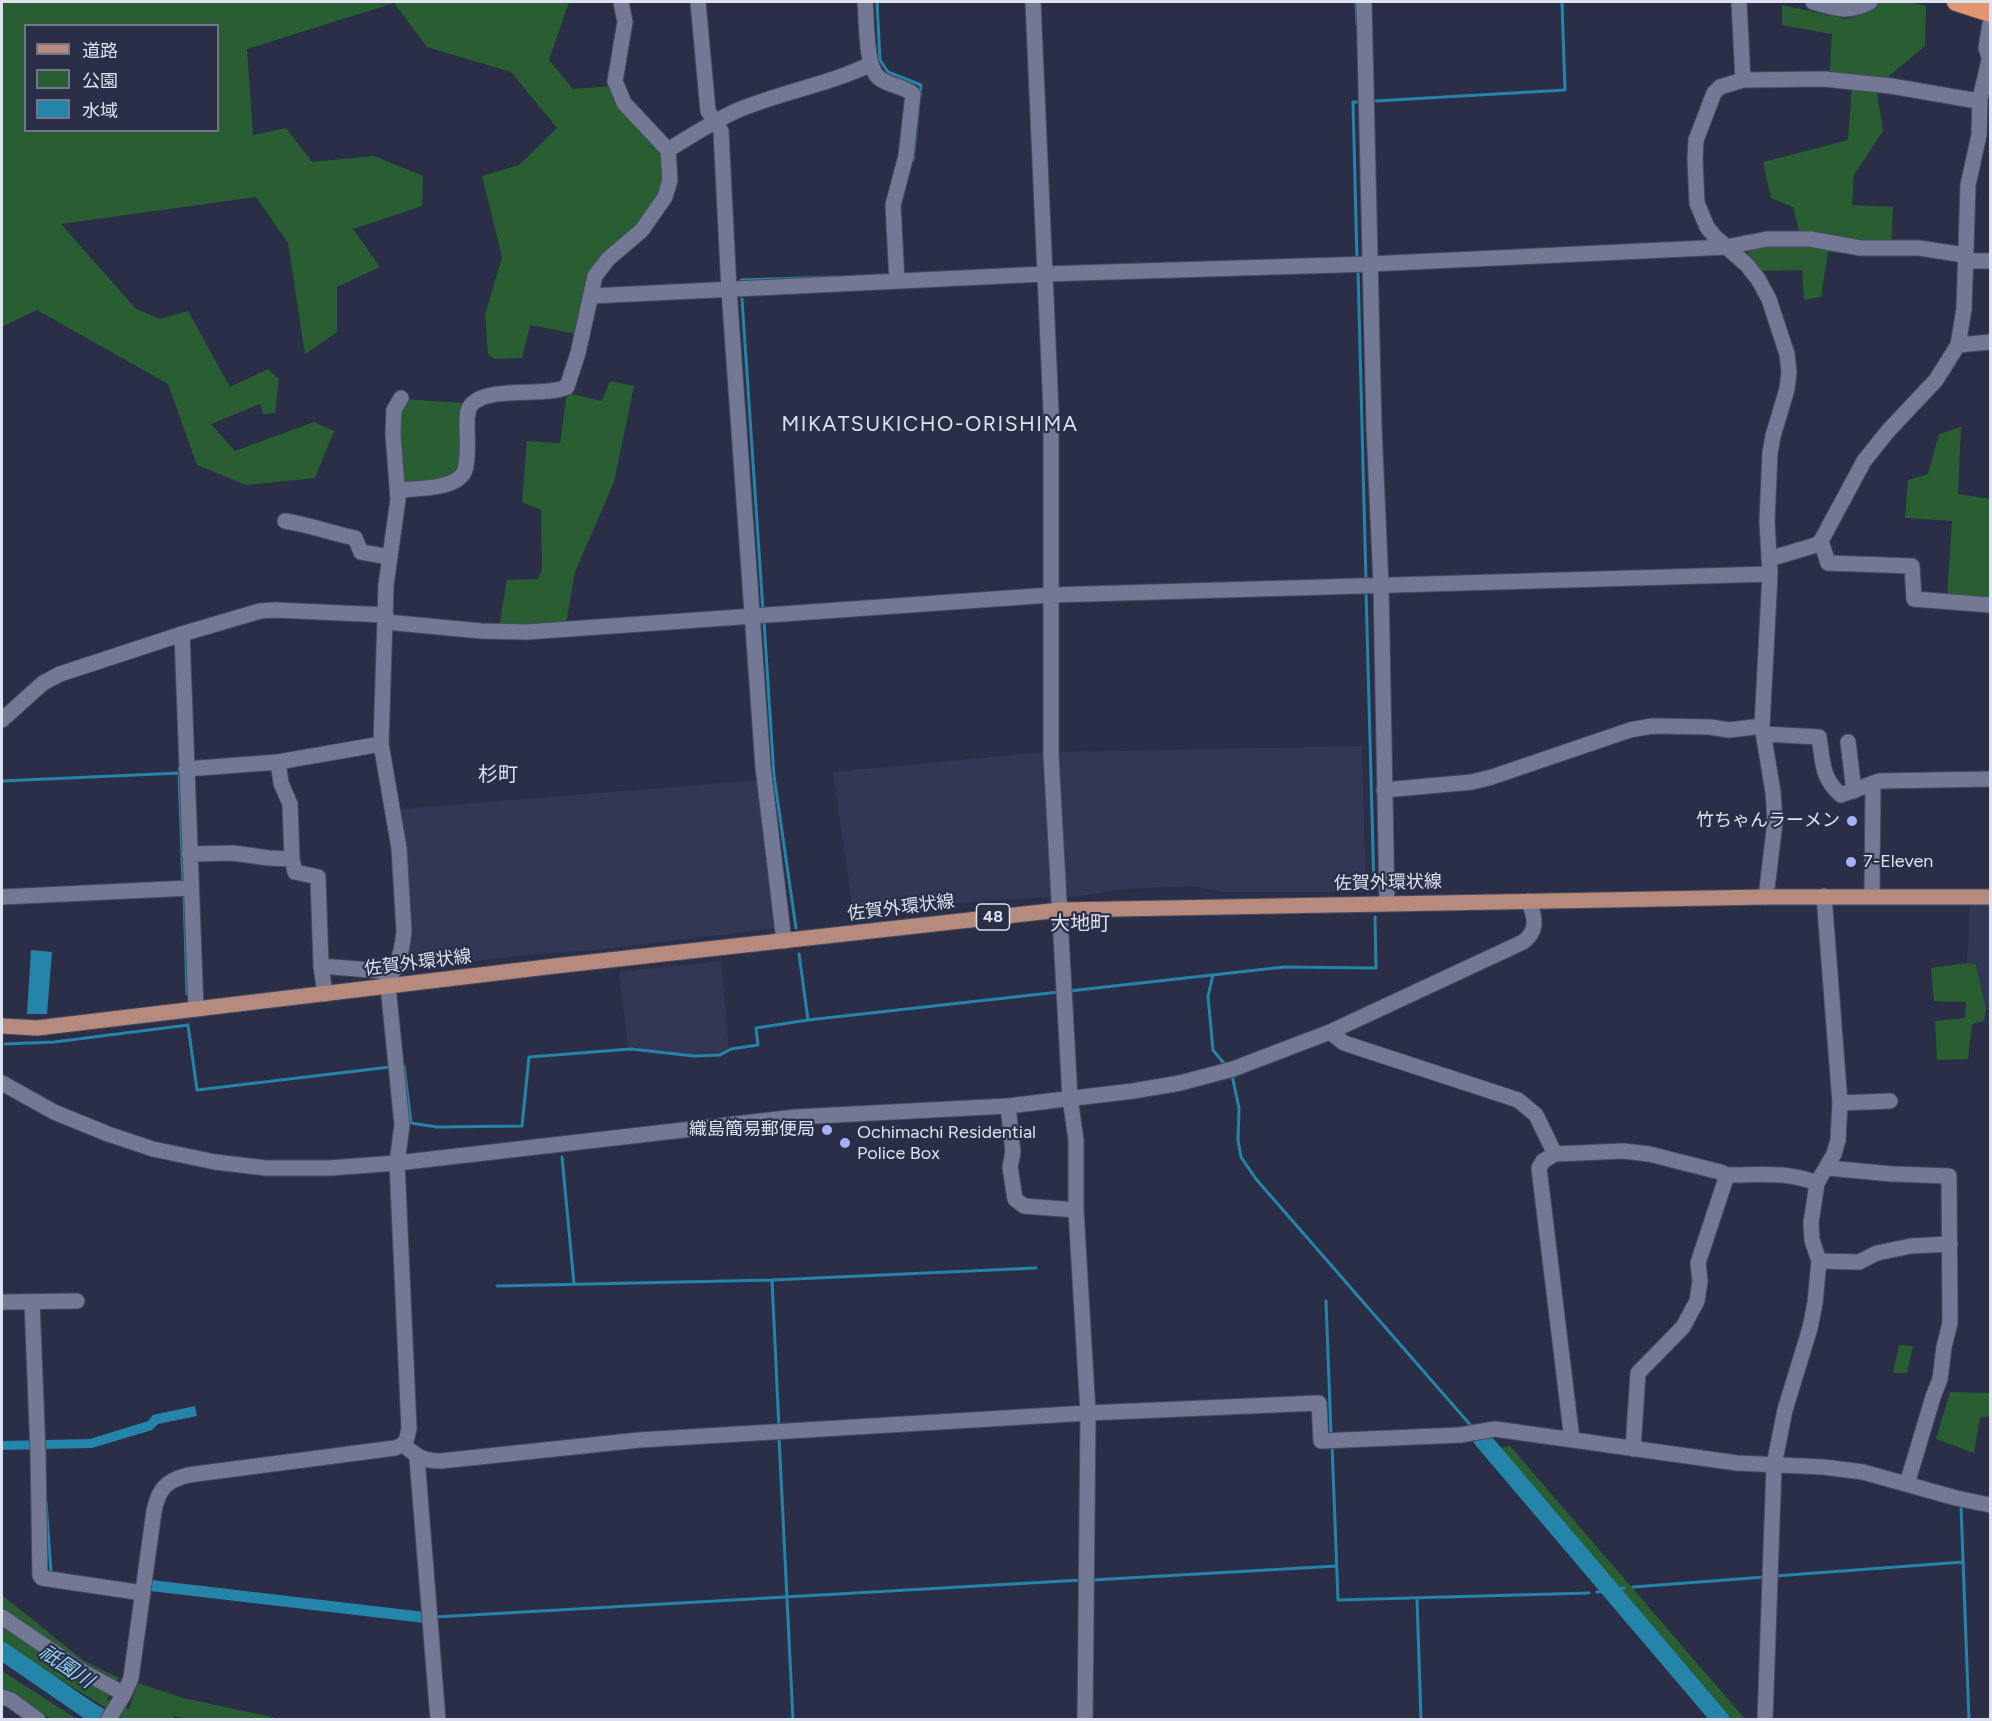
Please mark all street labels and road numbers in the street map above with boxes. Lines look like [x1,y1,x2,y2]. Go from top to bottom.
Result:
street label: 佐賀外環状線 [1334,871,1442,895]
street label: 佐賀外環状線 [846,891,956,925]
road number: 48 [976,904,1010,930]
street label: 佐賀外環状線 [363,946,473,980]

